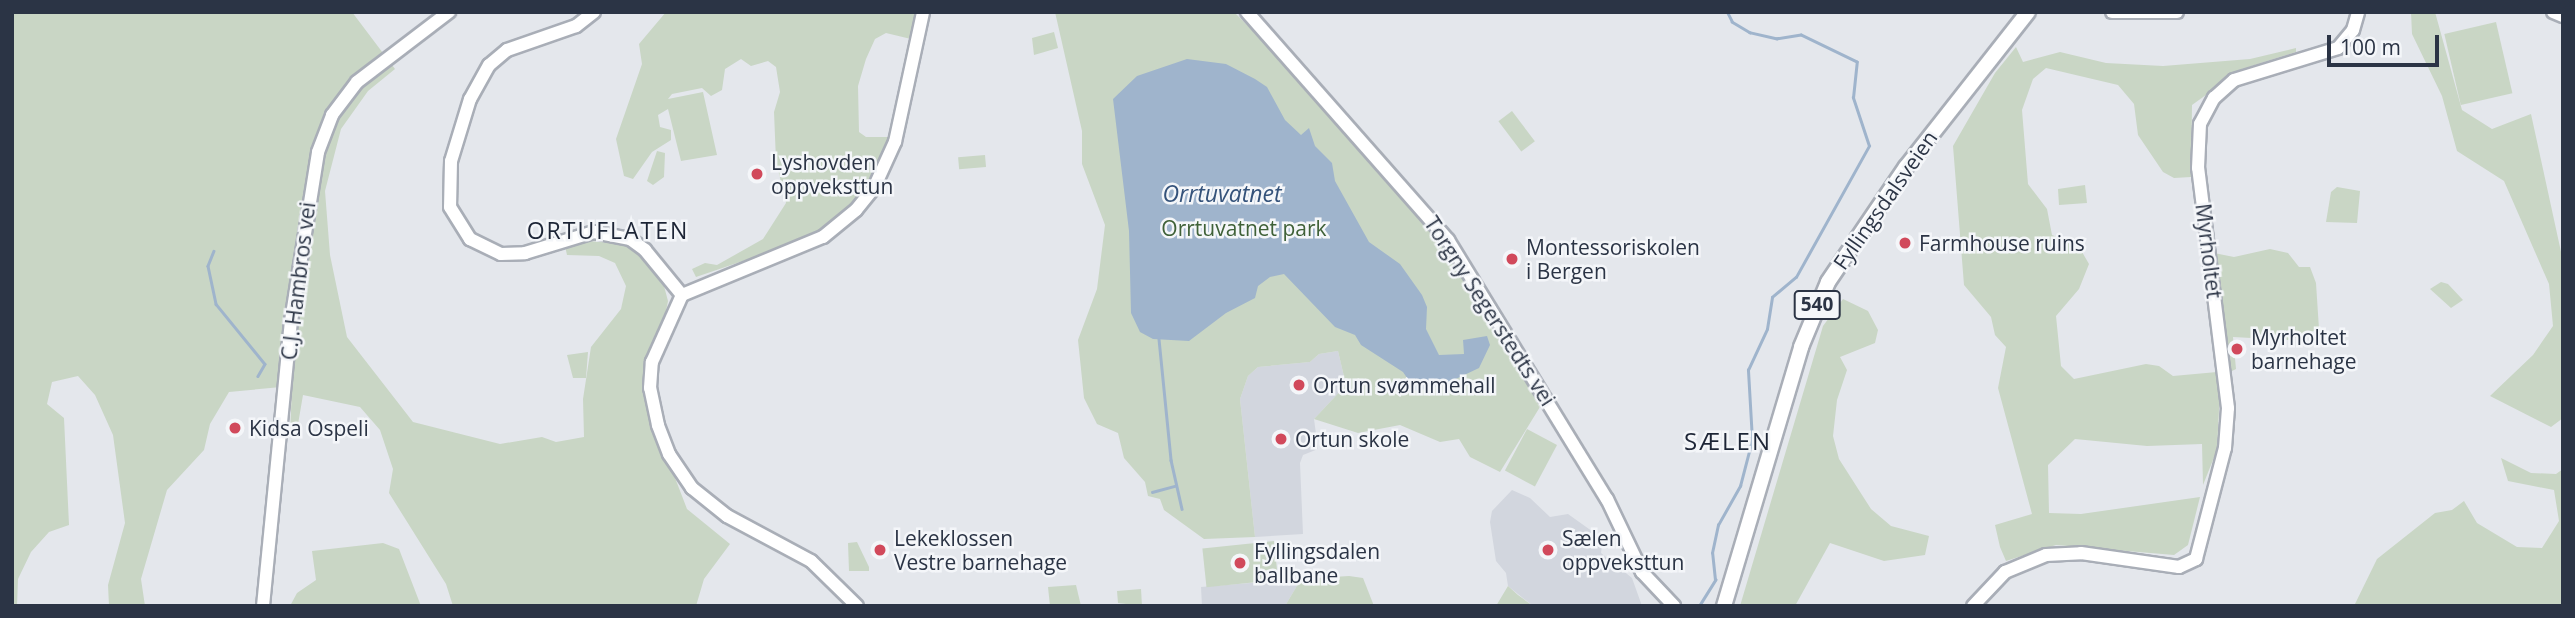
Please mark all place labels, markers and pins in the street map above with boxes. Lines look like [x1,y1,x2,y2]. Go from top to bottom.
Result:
place label: Lyshovden oppveksttun [771,149,893,199]
marker: Lyshovden oppveksttun [749,166,765,182]
place label: Farmhouse ruins [1919,230,2085,256]
place label: Montessoriskolen i Bergen [1526,234,1700,284]
marker: Farmhouse ruins [1897,235,1913,251]
marker: Montessoriskolen i Bergen [1504,251,1520,267]
place label: Myrholtet barnehage [2251,324,2357,374]
marker: Myrholtet barnehage [2229,341,2245,357]
place label: Ortun svømmehall [1313,372,1496,398]
marker: Ortun svømmehall [1291,377,1307,393]
place label: Kidsa Ospeli [249,415,369,441]
marker: Kidsa Ospeli [227,420,243,436]
place label: Ortun skole [1295,426,1409,452]
marker: Ortun skole [1273,431,1289,447]
place label: Lekeklossen Vestre barnehage [894,525,1067,575]
place label: Sælen oppveksttun [1562,525,1684,575]
place label: Fyllingsdalen ballbane [1254,538,1380,588]
marker: Lekeklossen Vestre barnehage [872,542,888,558]
marker: Sælen oppveksttun [1540,542,1556,558]
marker: Fyllingsdalen ballbane [1232,555,1248,571]

